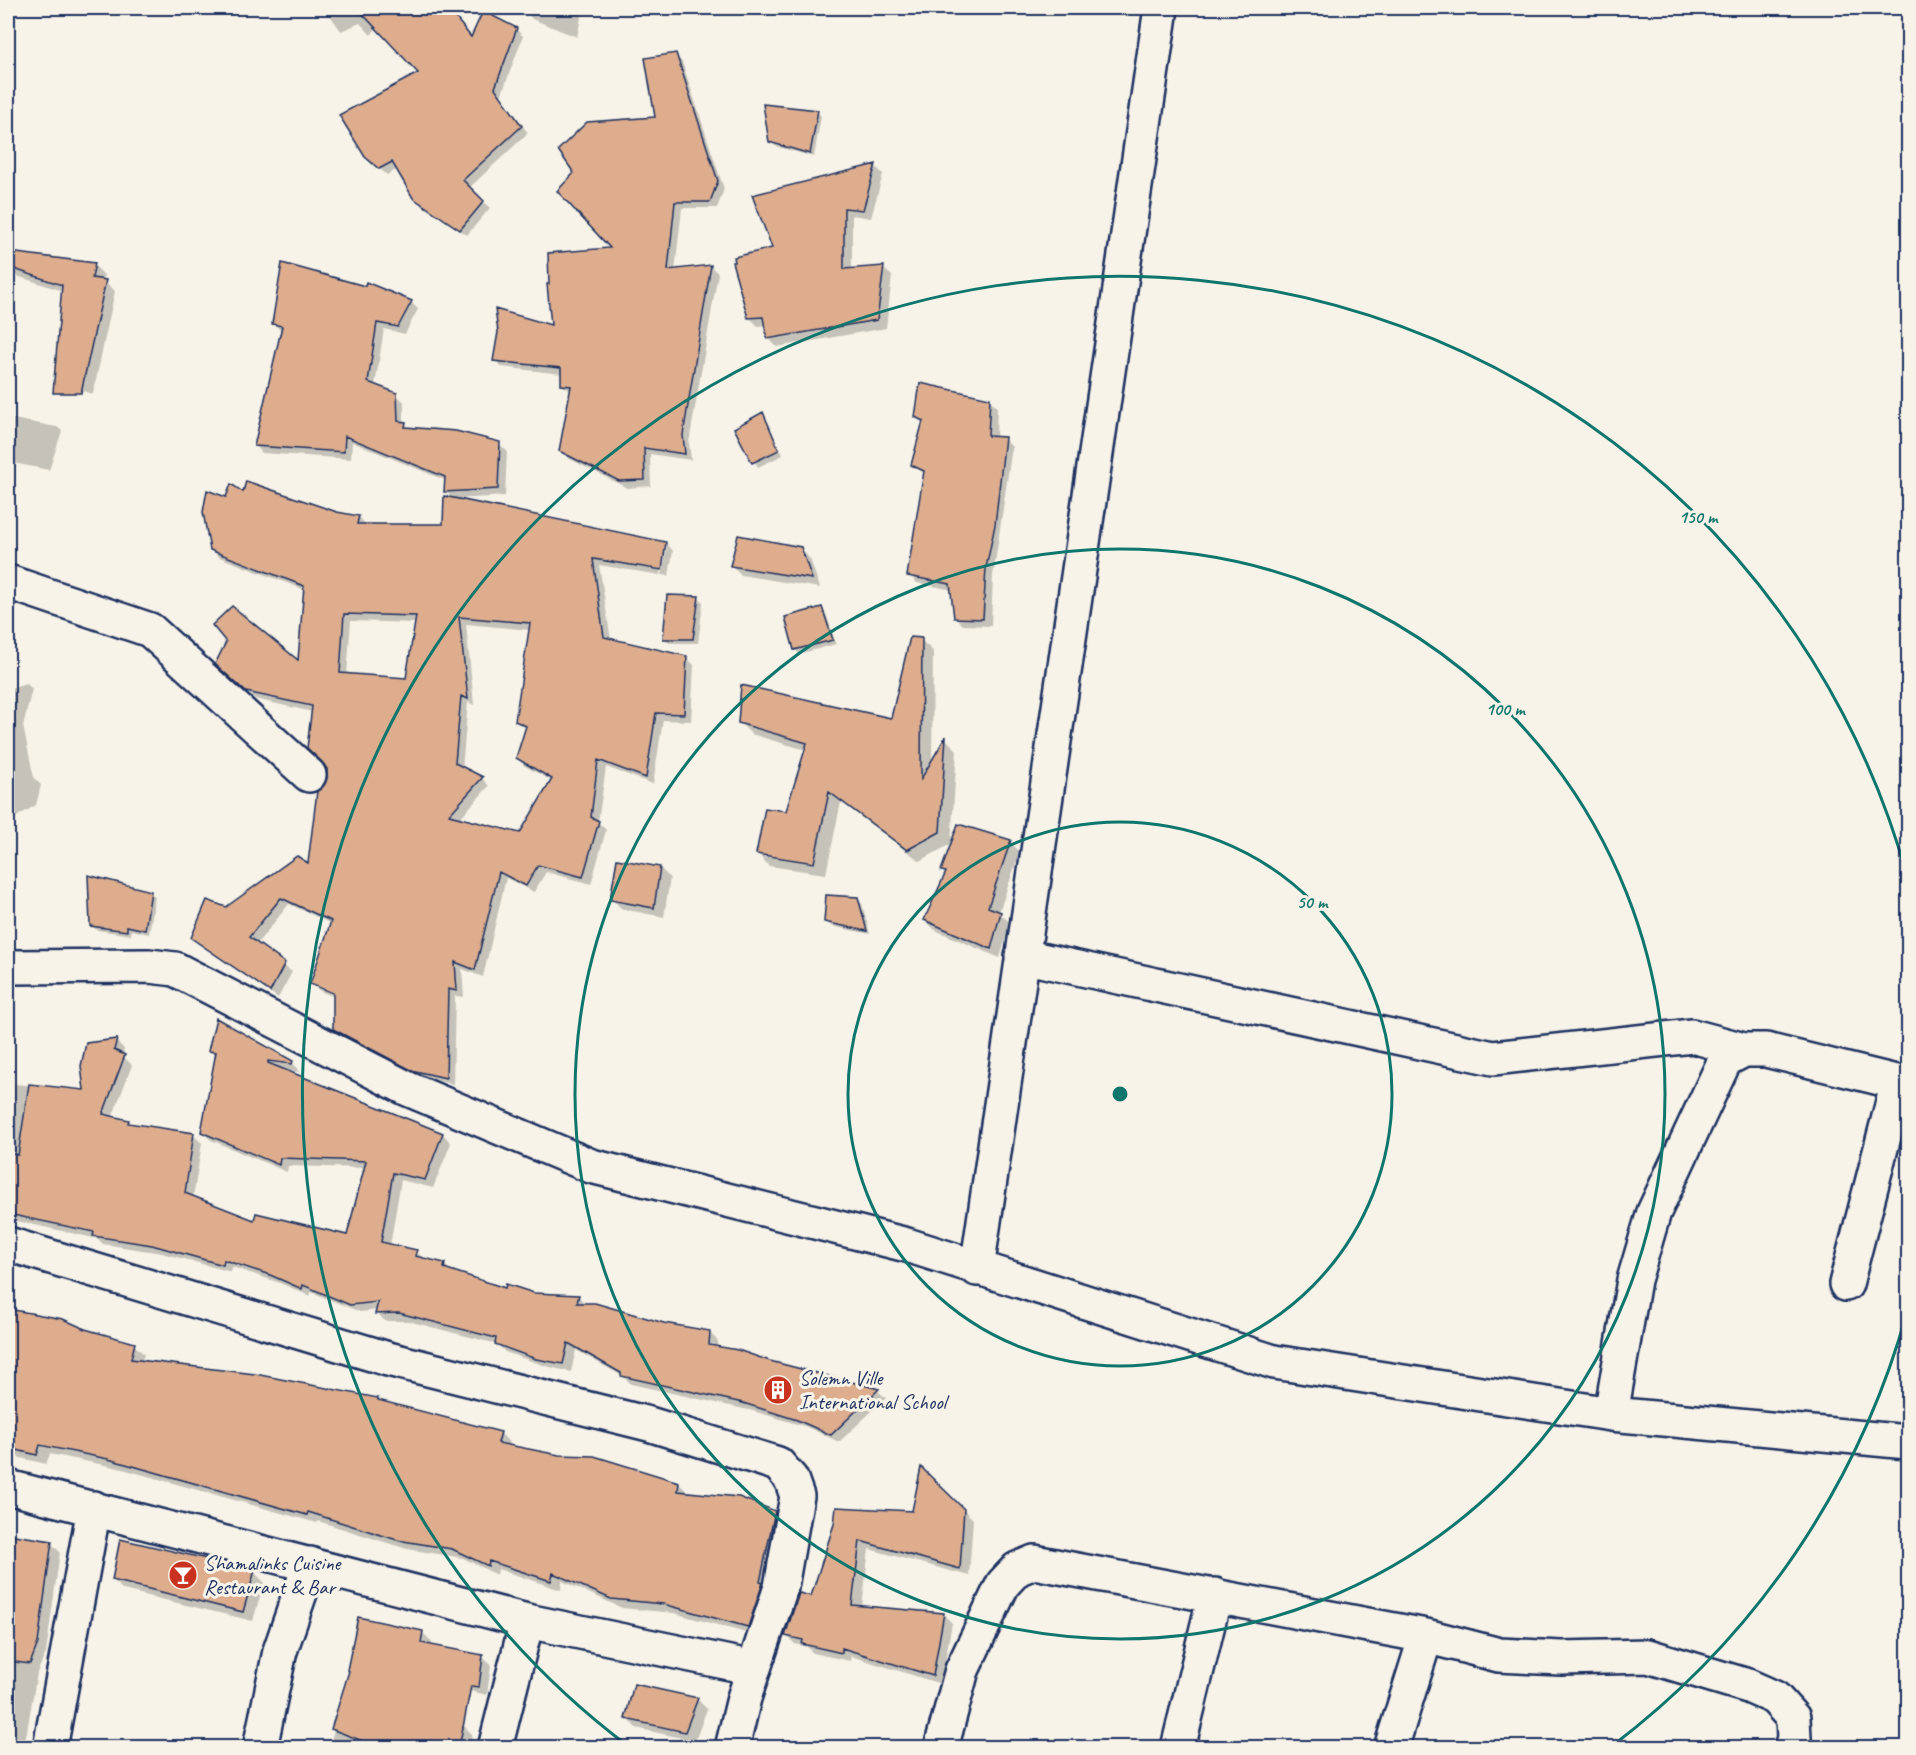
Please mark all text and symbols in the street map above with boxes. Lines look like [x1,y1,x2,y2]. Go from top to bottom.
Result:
text: 150 m [1679,506,1719,528]
text: 100 m [1486,698,1526,720]
text: 50 m [1297,891,1329,913]
centre of rings [1110,1084,1130,1104]
place label: Solemn Ville International School [799,1365,950,1415]
building icon: Solemn Ville International School [762,1374,794,1406]
place label: Shamalinks Cuisine Restaurant & Bar [204,1550,343,1600]
bar icon: Shamalinks Cuisine Restaurant & Bar [167,1559,199,1591]

